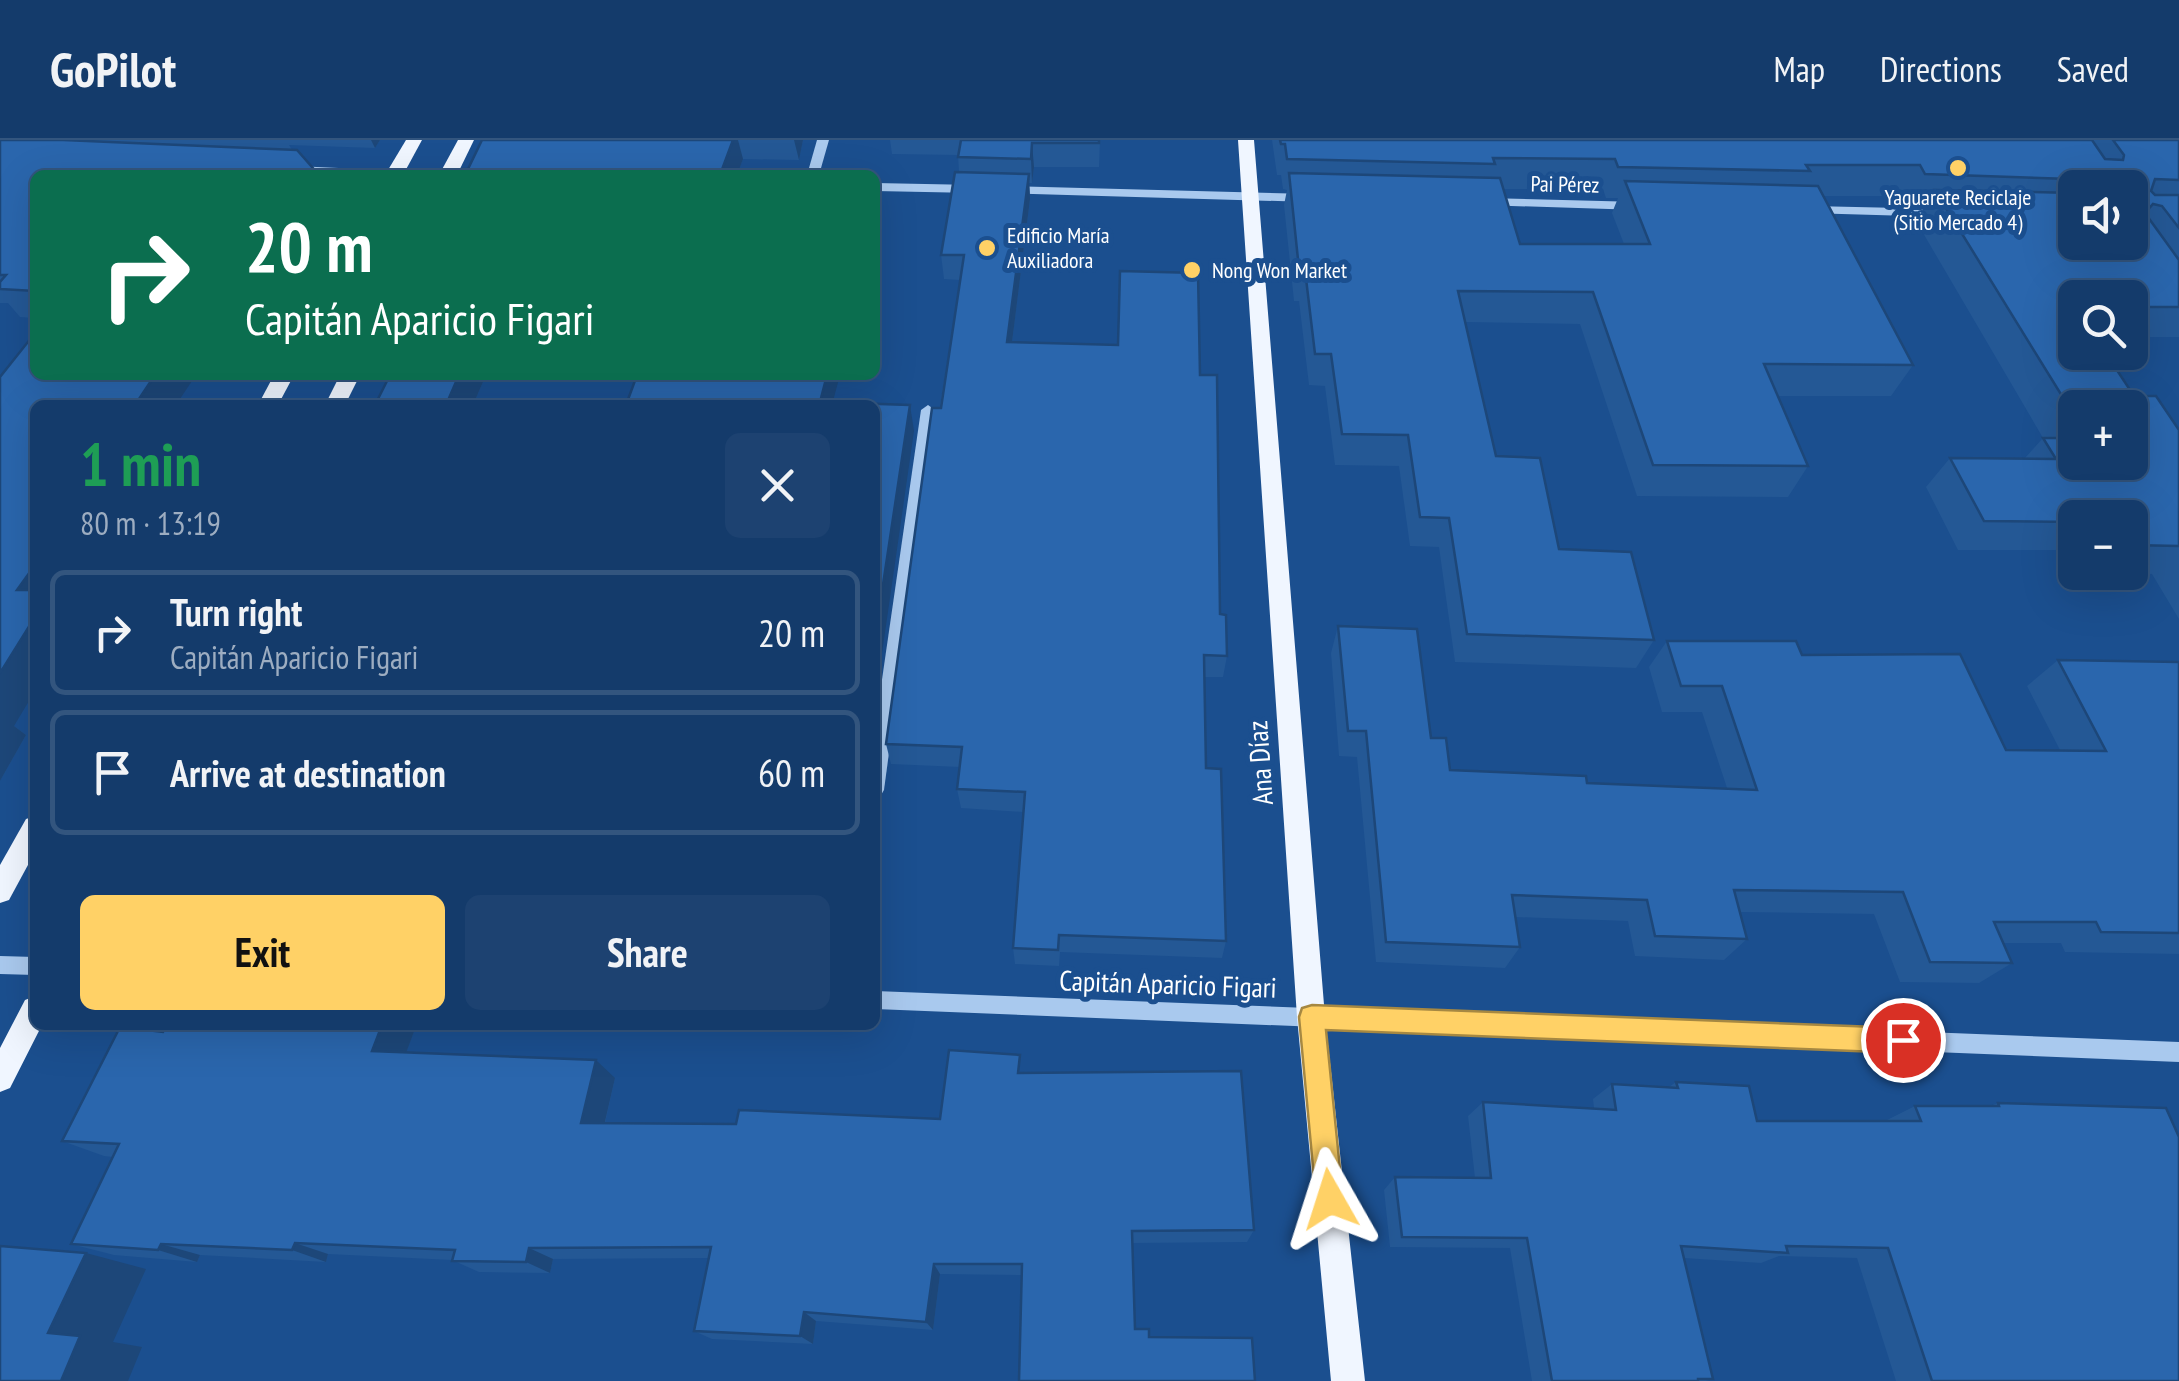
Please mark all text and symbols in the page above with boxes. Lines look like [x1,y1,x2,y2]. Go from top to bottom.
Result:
text: GoPilot [50,38,176,100]
text: Map [1774,46,1825,92]
text: Directions [1880,46,2002,92]
text: Saved [2057,46,2129,92]
marker: Yaguarete Reciclaje (Sitio Mercado 4) [1947,157,1969,179]
street label: Pai Pérez [1530,169,1600,199]
map controls [2058,170,2148,590]
button: sound [2058,170,2148,260]
place label: Yaguarete Reciclaje (Sitio Mercado 4) [1885,183,2031,236]
text: 20 m [245,201,373,291]
icon: right [80,210,210,340]
place label: Edificio María Auxiliadora [1007,221,1110,274]
marker: Edificio María Auxiliadora [976,237,998,259]
place label: Nong Won Market [1212,256,1347,284]
marker: Nong Won Market [1181,259,1203,281]
button: search [2058,280,2148,370]
text: Capitán Aparicio Figari [245,289,594,347]
button: + [2058,390,2148,480]
text: 1 min [80,425,201,503]
button: close [725,433,830,538]
button: − [2058,500,2148,590]
text: 80 m · 13:19 [80,502,221,544]
text: Turn right [170,587,302,636]
icon: right [85,605,140,660]
text: 20 m [758,608,825,657]
text: Capitán Aparicio Figari [170,636,418,678]
street label: Ana Díaz [1238,719,1281,807]
icon: arrive [85,745,140,800]
text: Arrive at destination [170,748,446,797]
text: 60 m [758,748,825,797]
button: Exit [80,895,445,1010]
button: Share [465,895,830,1010]
street label: Capitán Aparicio Figari [1059,961,1277,1006]
pin [1861,998,1946,1083]
icon: arrive [1876,1013,1931,1068]
position arrow [1278,1147,1382,1251]

